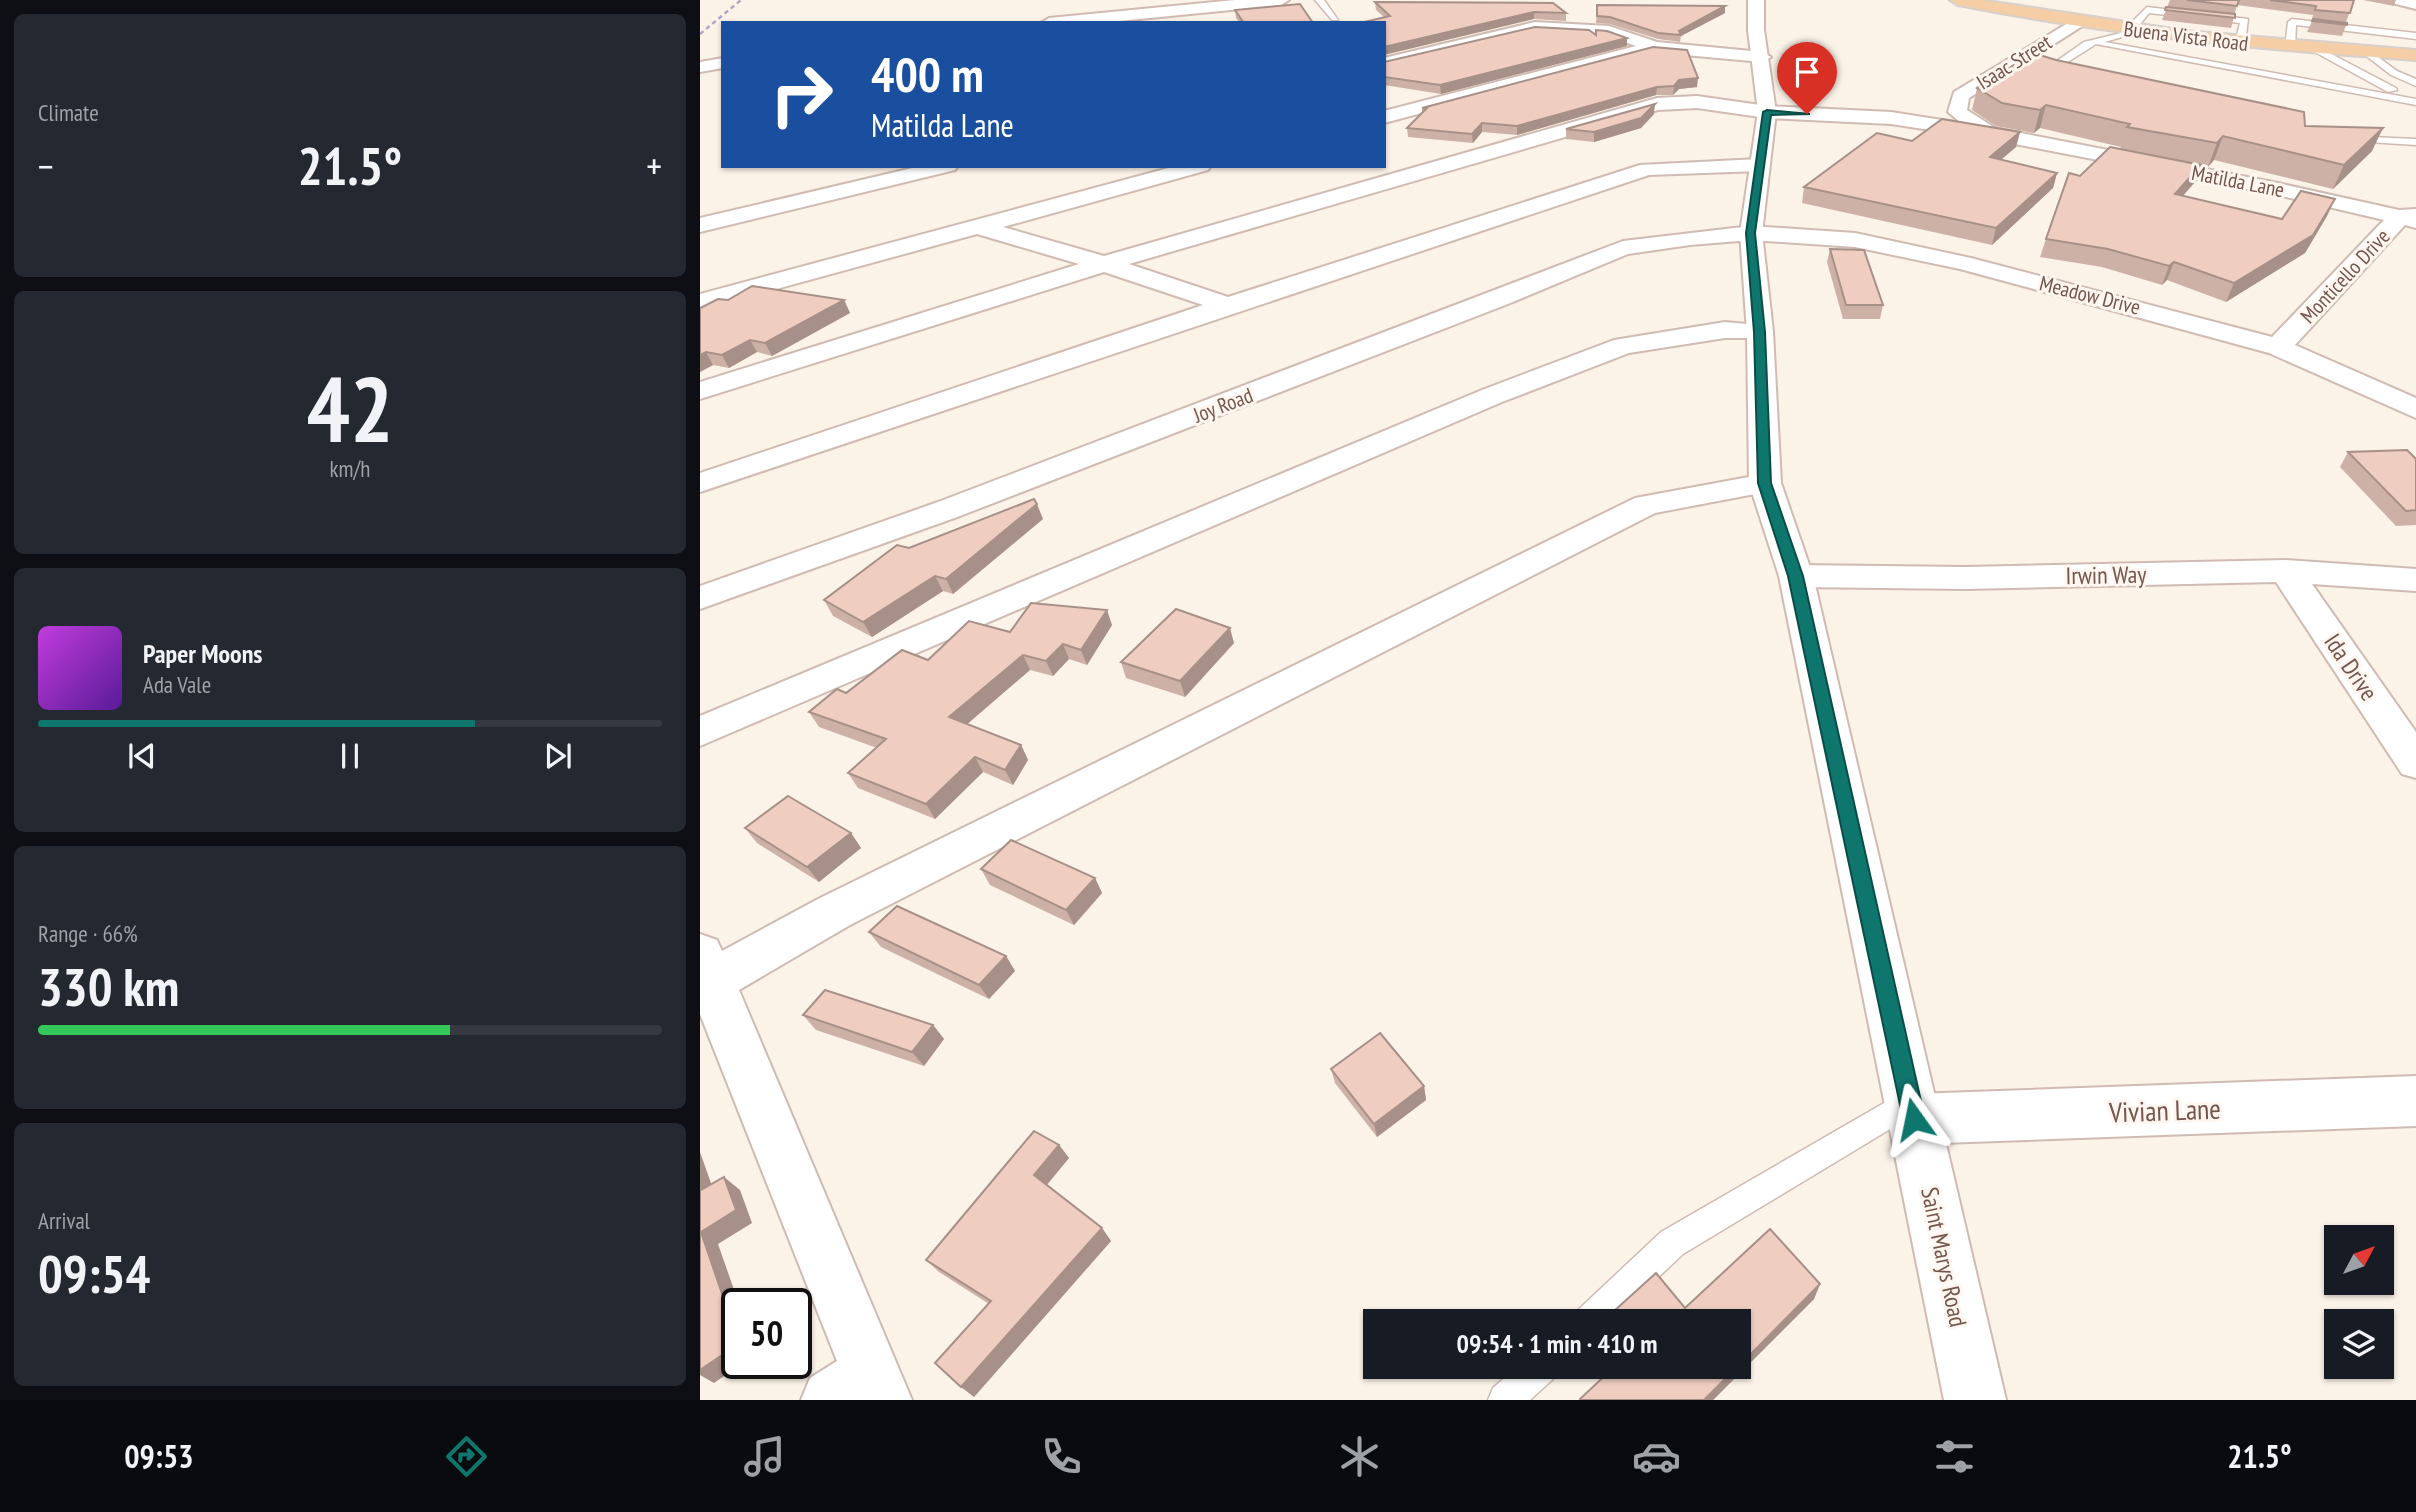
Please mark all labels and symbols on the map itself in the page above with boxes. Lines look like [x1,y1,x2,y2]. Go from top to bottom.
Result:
street label: Buena Vista Road [2122,15,2250,57]
street label: Isaac Street [1971,28,2057,96]
pin [1777,42,1837,114]
street label: Matilda Lane [2189,159,2287,203]
street label: Monticello Drive [2294,223,2396,329]
street label: Meadow Drive [2037,269,2143,321]
street label: Joy Road [1189,381,1257,429]
street label: Irwin Way [2065,559,2147,591]
street label: Ida Drive [2317,628,2385,706]
position arrow [1877,1082,1951,1156]
street label: Vivian Lane [2108,1090,2221,1130]
street label: Saint Marys Road [1914,1184,1974,1330]
north arrow [2324,1225,2394,1295]
speed limit sign: 50 [721,1288,812,1379]

